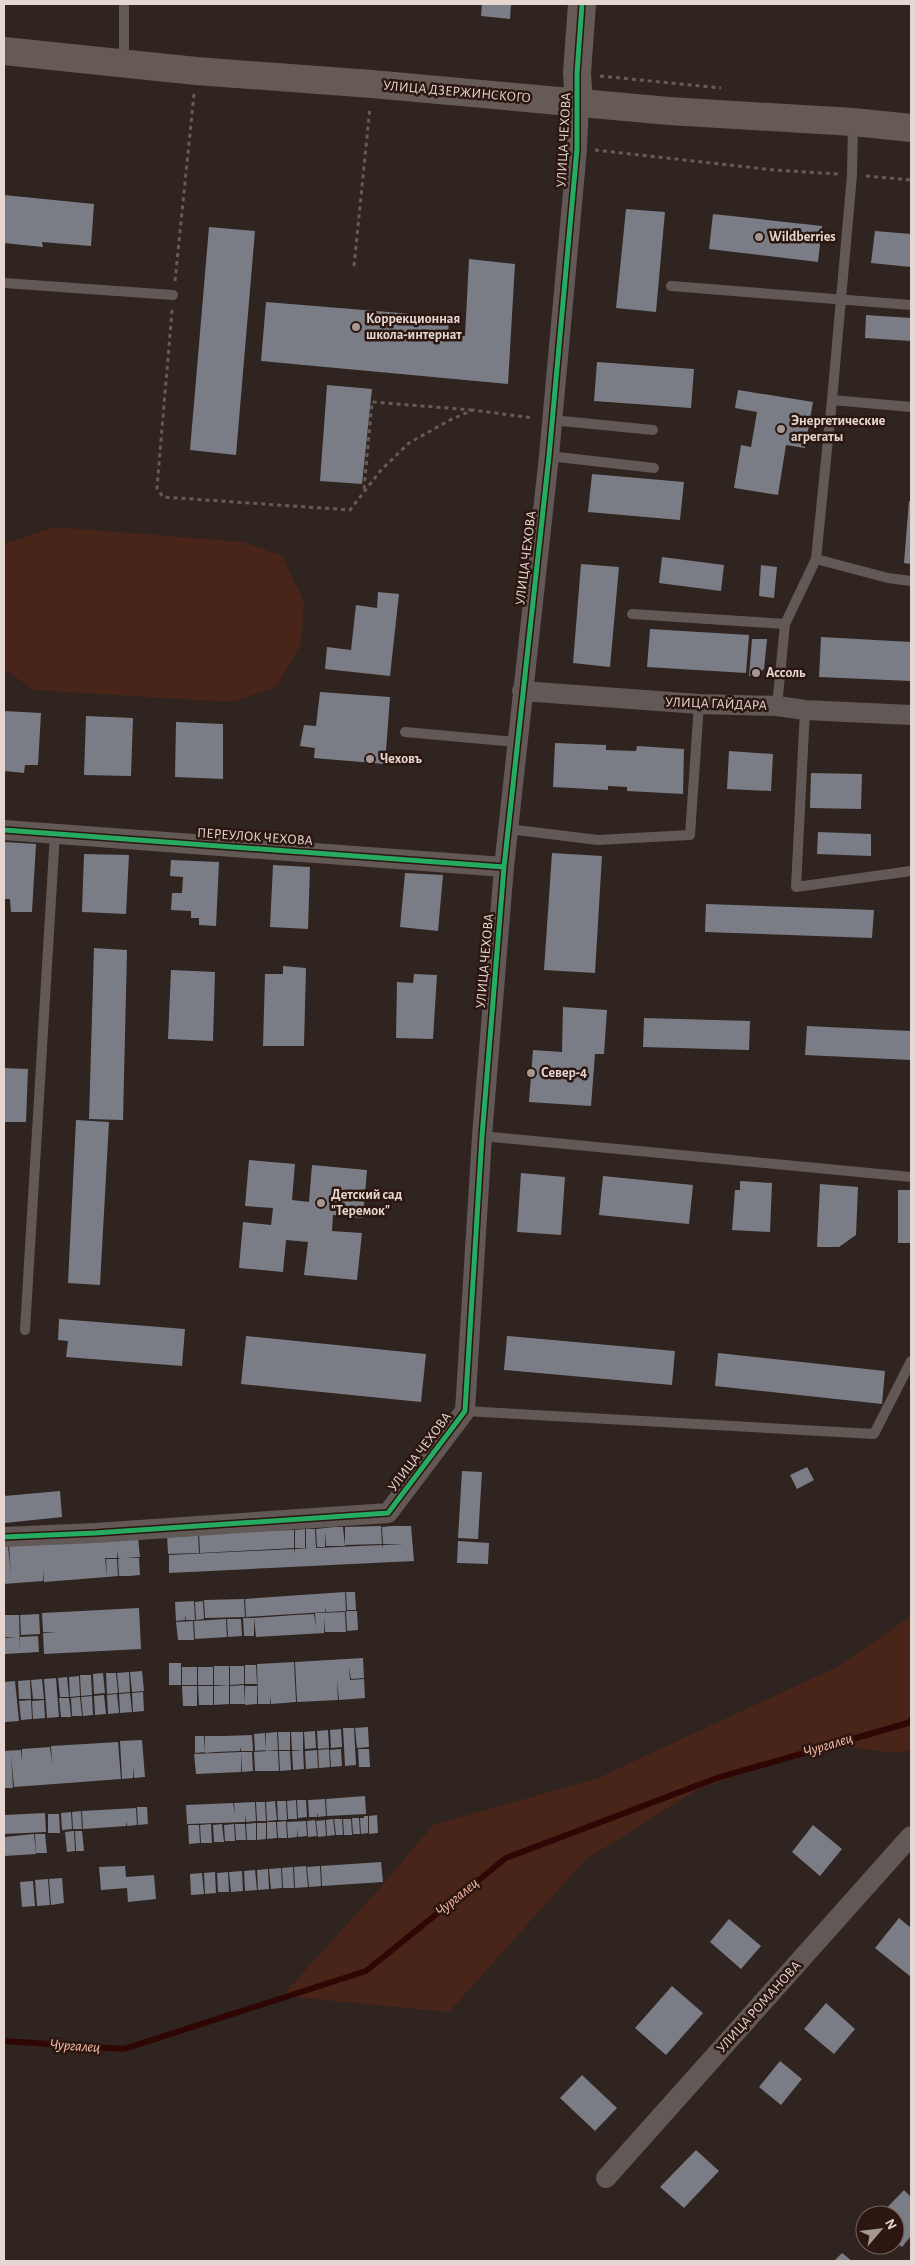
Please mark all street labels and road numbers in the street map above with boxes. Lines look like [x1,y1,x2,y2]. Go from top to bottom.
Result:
street label: УЛИЦА ДЗЕРЖИНСКОГО [383,79,531,105]
street label: УЛИЦА ЧЕХОВА [555,92,573,188]
street label: УЛИЦА ЧЕХОВА [513,510,539,606]
street label: УЛИЦА ГАЙДАРА [665,694,767,713]
street label: ПЕРЕУЛОК ЧЕХОВА [197,826,313,848]
street label: УЛИЦА ЧЕХОВА [474,913,496,1009]
street label: УЛИЦА ЧЕХОВА [386,1410,454,1494]
street label: УЛИЦА РОМАНОВА [714,1959,804,2055]

